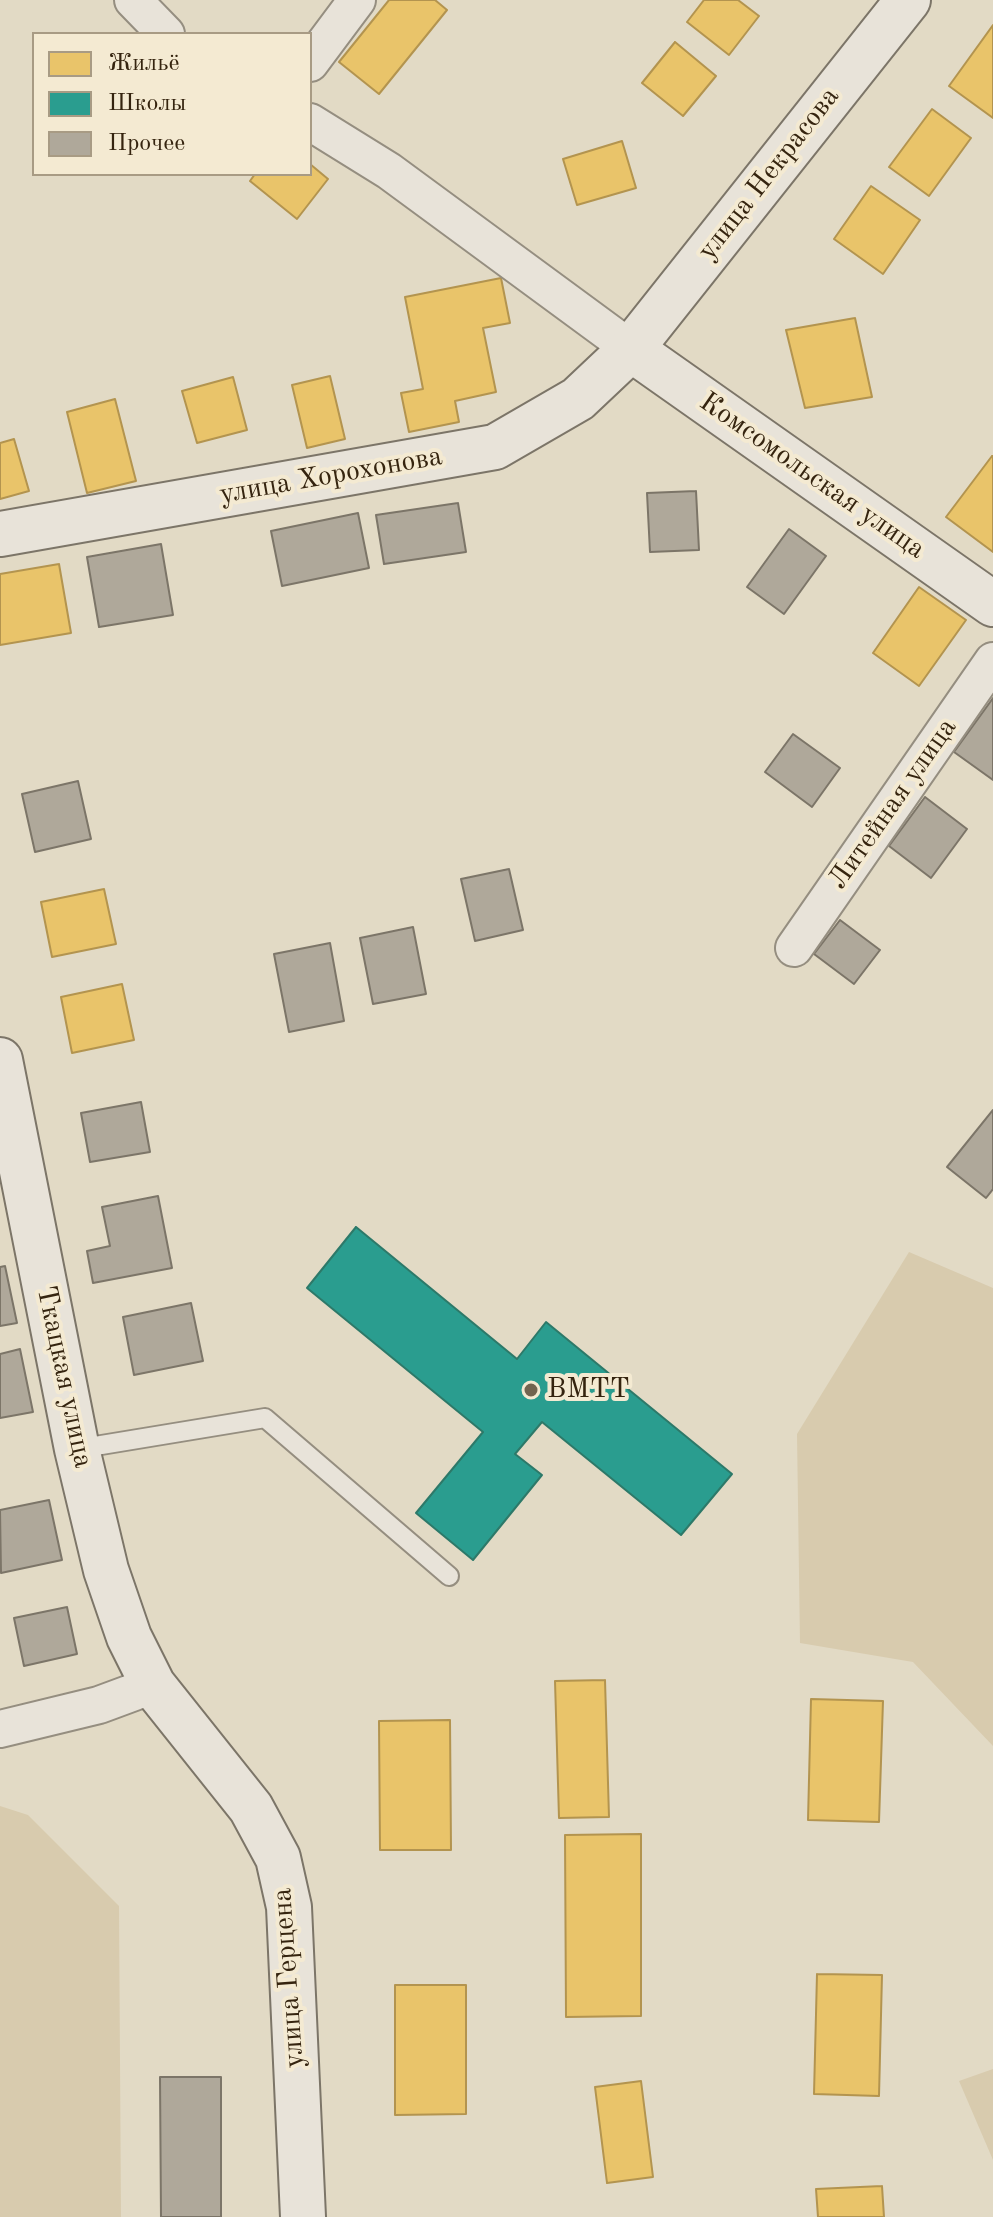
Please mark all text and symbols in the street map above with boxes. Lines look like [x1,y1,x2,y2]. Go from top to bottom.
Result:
legend [32,32,312,176]
text: Жильё [108,52,179,76]
street label: улица Некрасова [691,81,847,267]
text: Школы [108,92,186,116]
text: Прочее [108,132,185,156]
street label: Комсомольская улица [693,385,931,567]
street label: улица Хорохонова [217,440,445,512]
street label: Литейная улица [822,712,964,896]
street label: Ткацкая улица [28,1283,100,1471]
place label: ВМТТ [547,1373,630,1407]
marker: ВМТТ [522,1381,540,1399]
street label: улица Герцена [266,1887,312,2069]

